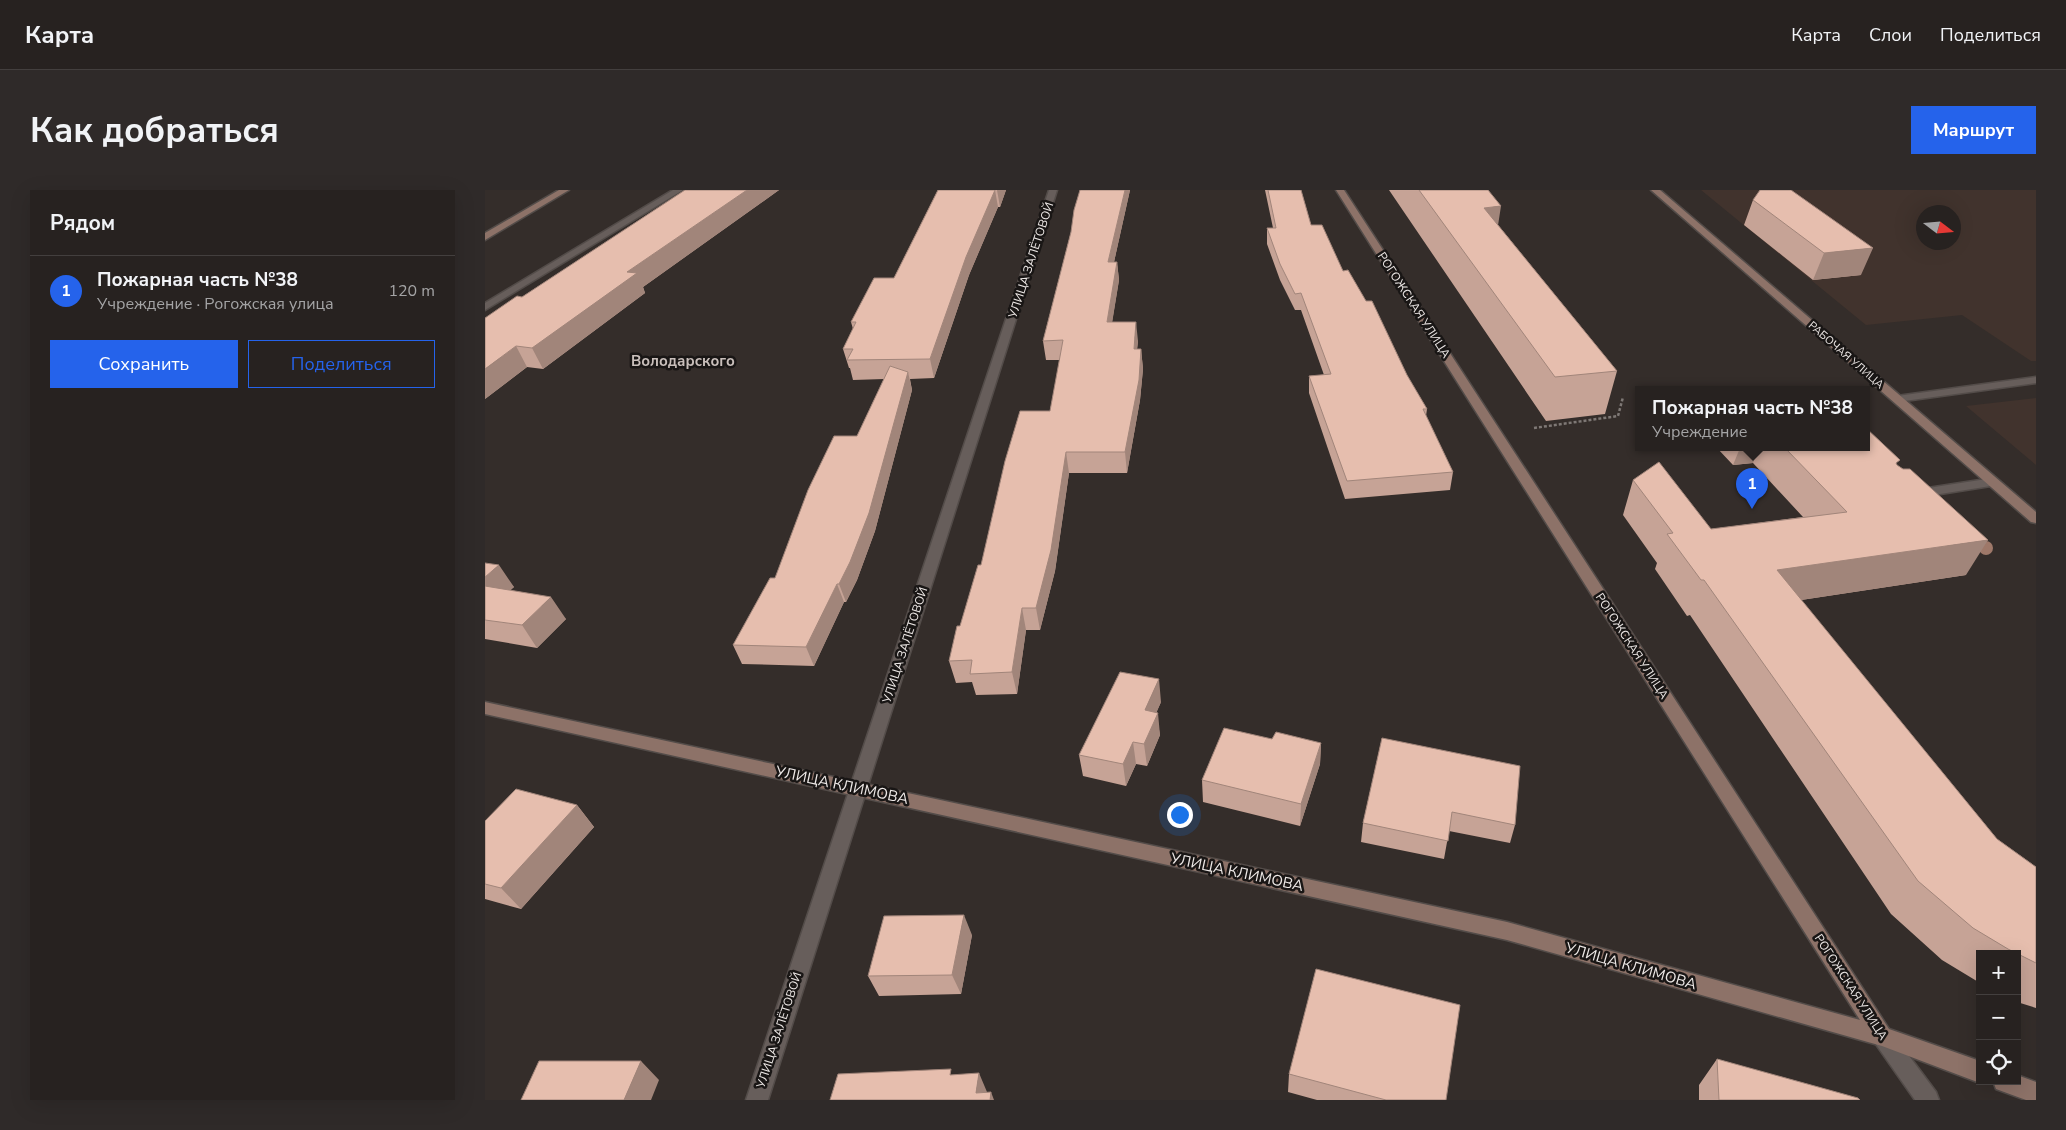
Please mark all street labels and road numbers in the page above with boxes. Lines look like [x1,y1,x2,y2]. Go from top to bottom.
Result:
street label: УЛИЦА ЗАЛЁТОВОЙ [1004,200,1057,321]
street label: РОГОЖСКАЯ УЛИЦА [1374,249,1454,361]
street label: РАБОЧАЯ УЛИЦА [1805,318,1887,392]
street label: УЛИЦА ЗАЛЁТОВОЙ [878,585,931,706]
street label: РОГОЖСКАЯ УЛИЦА [1592,590,1672,702]
street label: УЛИЦА КЛИМОВА [773,761,910,809]
street label: УЛИЦА КЛИМОВА [1168,848,1305,896]
street label: РОГОЖСКАЯ УЛИЦА [1811,931,1891,1043]
street label: УЛИЦА КЛИМОВА [1562,937,1699,994]
street label: УЛИЦА ЗАЛЁТОВОЙ [752,970,805,1091]

